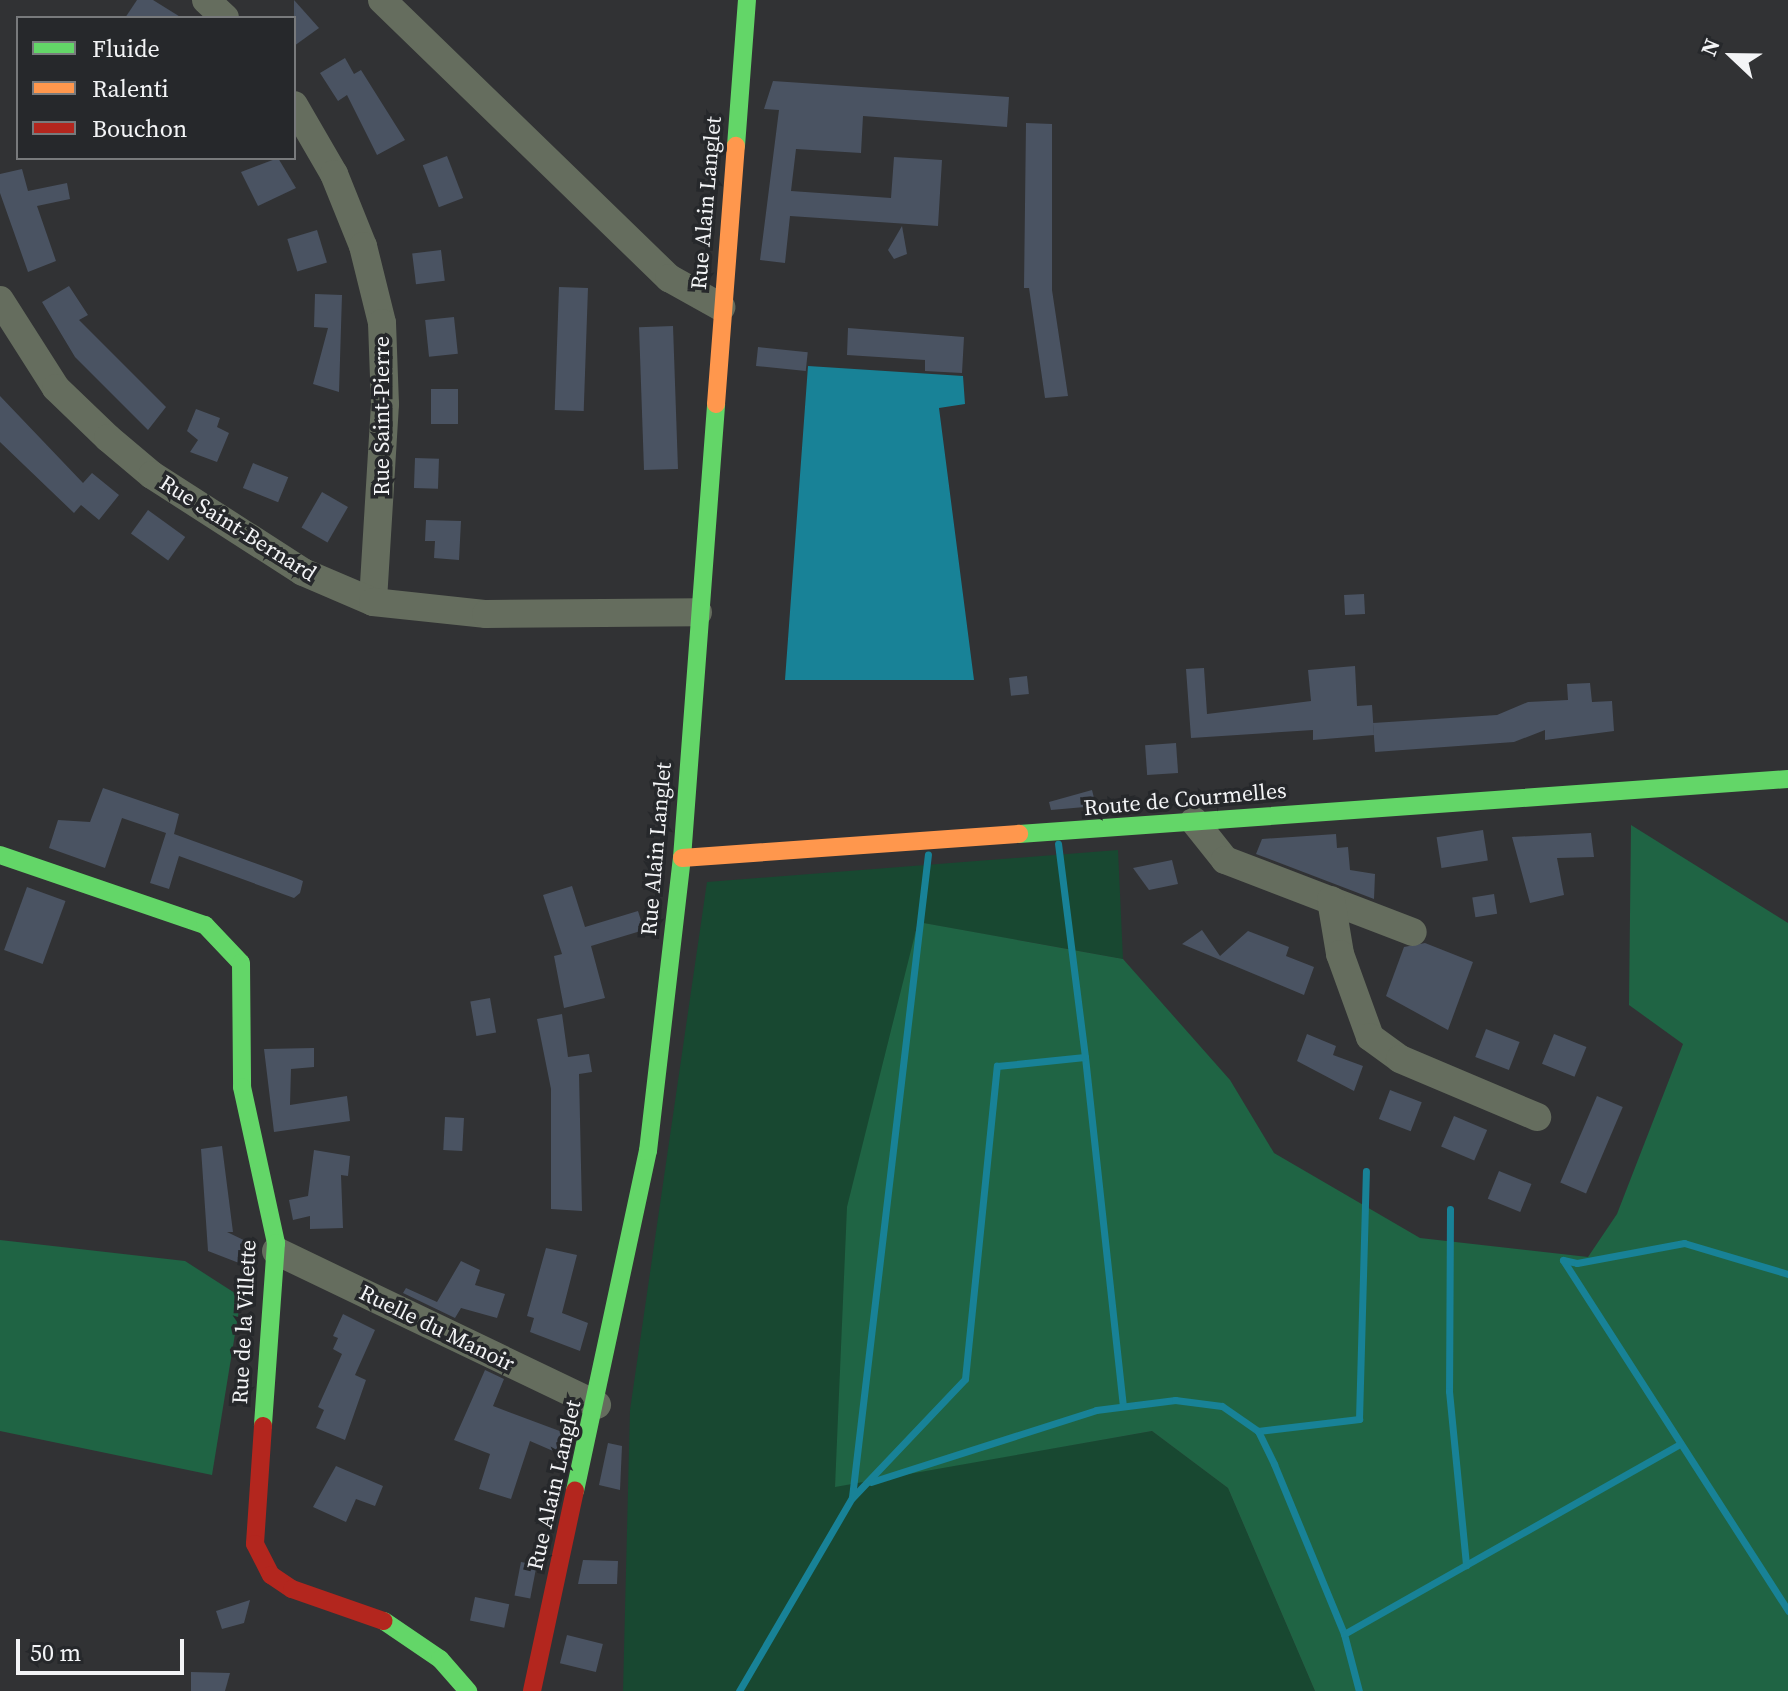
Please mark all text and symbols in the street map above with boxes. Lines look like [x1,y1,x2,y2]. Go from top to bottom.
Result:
legend [16,16,296,160]
north arrow [1692,16,1772,96]
text: Fluide [92,32,160,65]
text: N [1693,34,1727,60]
text: Ralenti [92,72,169,105]
text: Bouchon [92,112,187,145]
street label: Rue Alain Langlet [685,115,727,291]
street label: Rue Saint-Pierre [369,336,395,496]
street label: Rue Saint-Bernard [155,469,321,587]
street label: Rue Alain Langlet [635,761,677,937]
street label: Route de Courmelles [1082,777,1288,821]
street label: Rue de la Villette [226,1239,262,1405]
street label: Ruelle du Manoir [355,1279,519,1377]
street label: Rue Alain Langlet [522,1397,586,1573]
scale bar [20,1623,188,1673]
text: 50 m [30,1636,81,1669]

